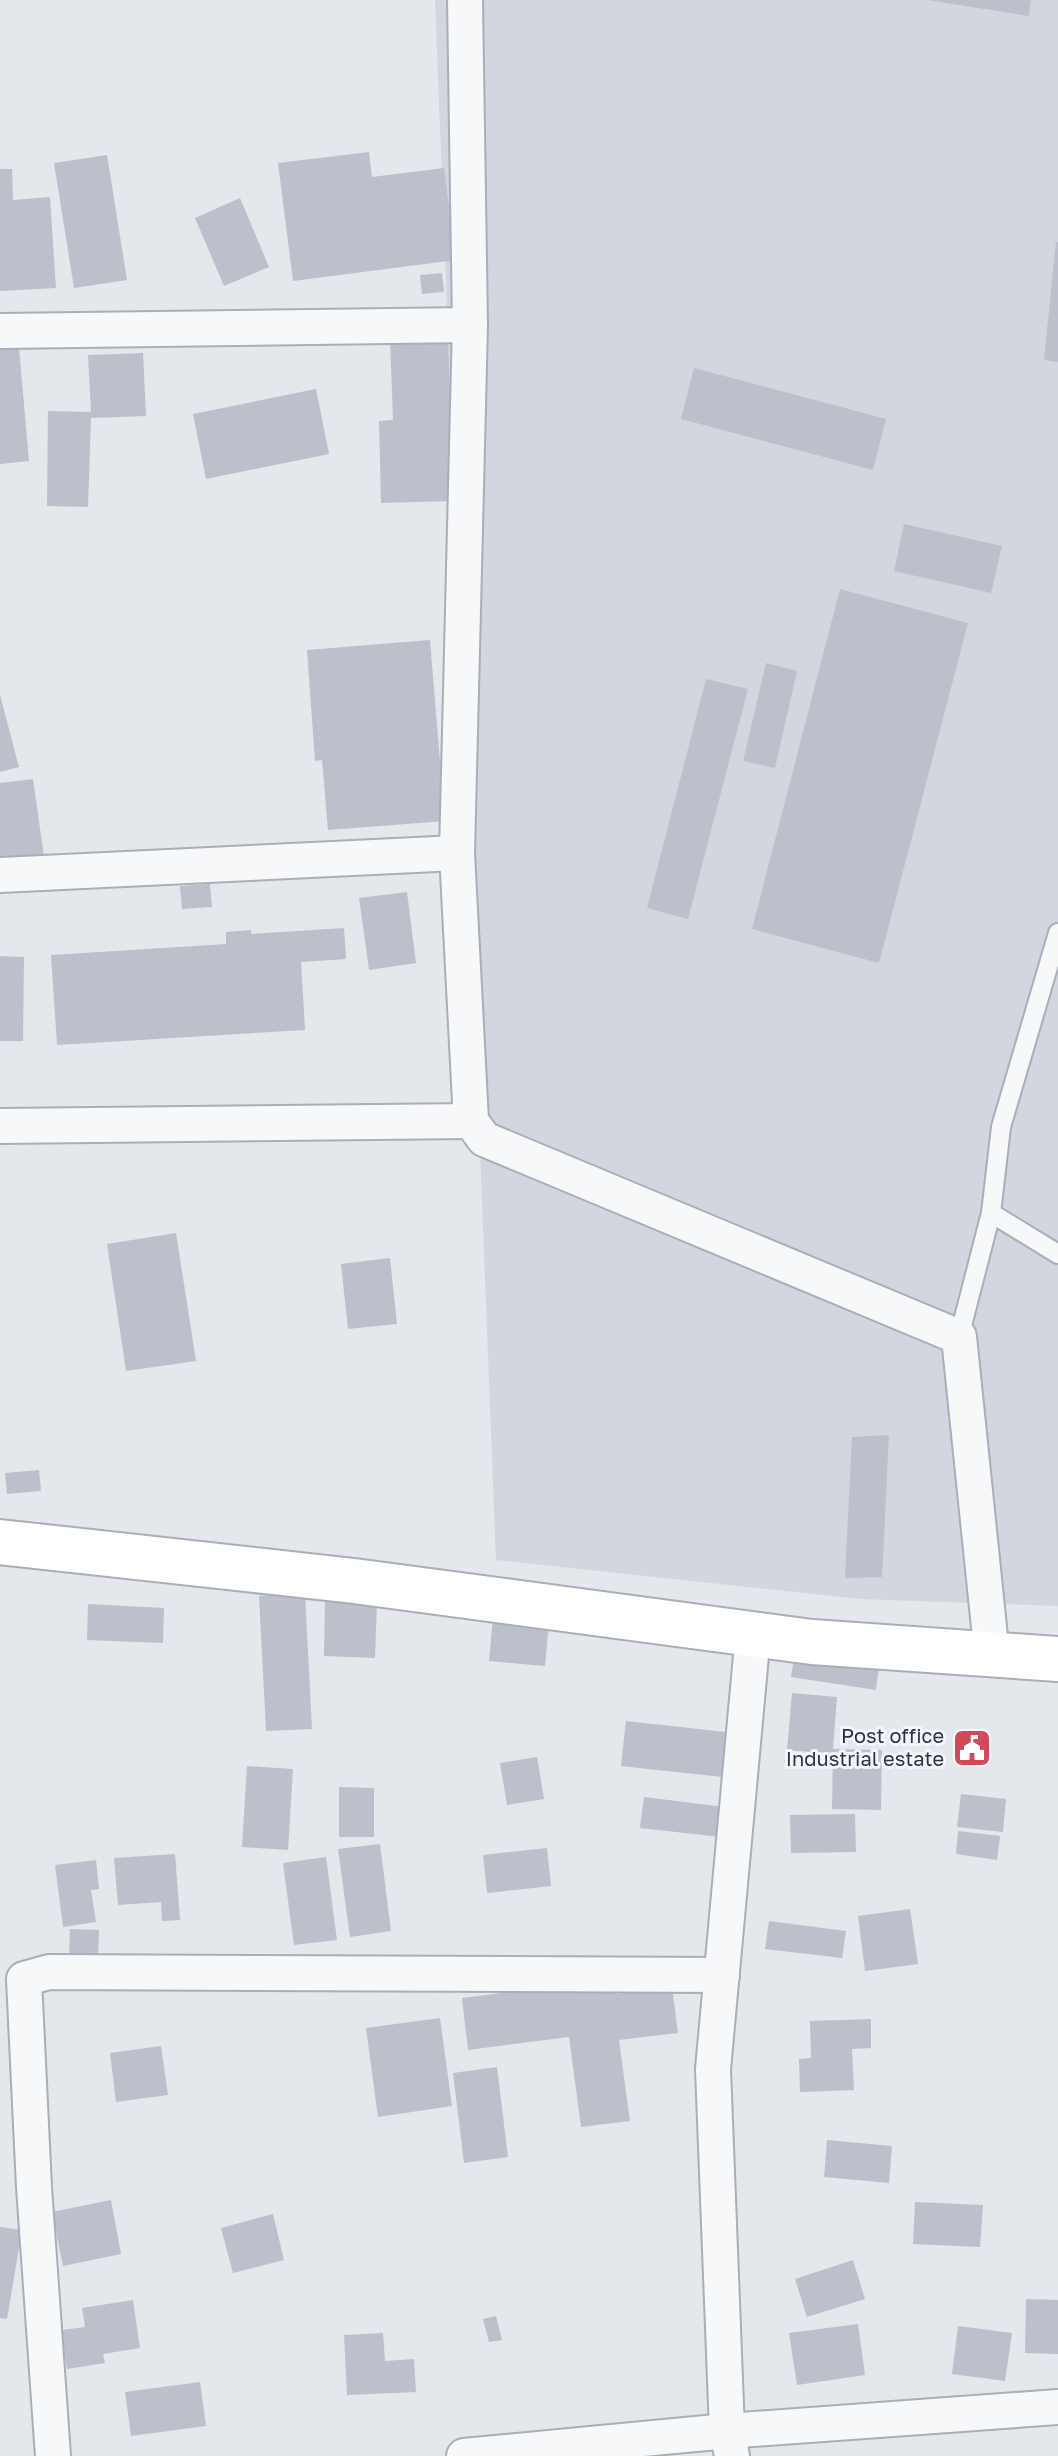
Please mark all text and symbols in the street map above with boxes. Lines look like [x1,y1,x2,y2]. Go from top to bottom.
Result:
place label: Post office Industrial estate [786,1723,944,1770]
public building icon: Post office Industrial estate [951,1727,993,1769]

